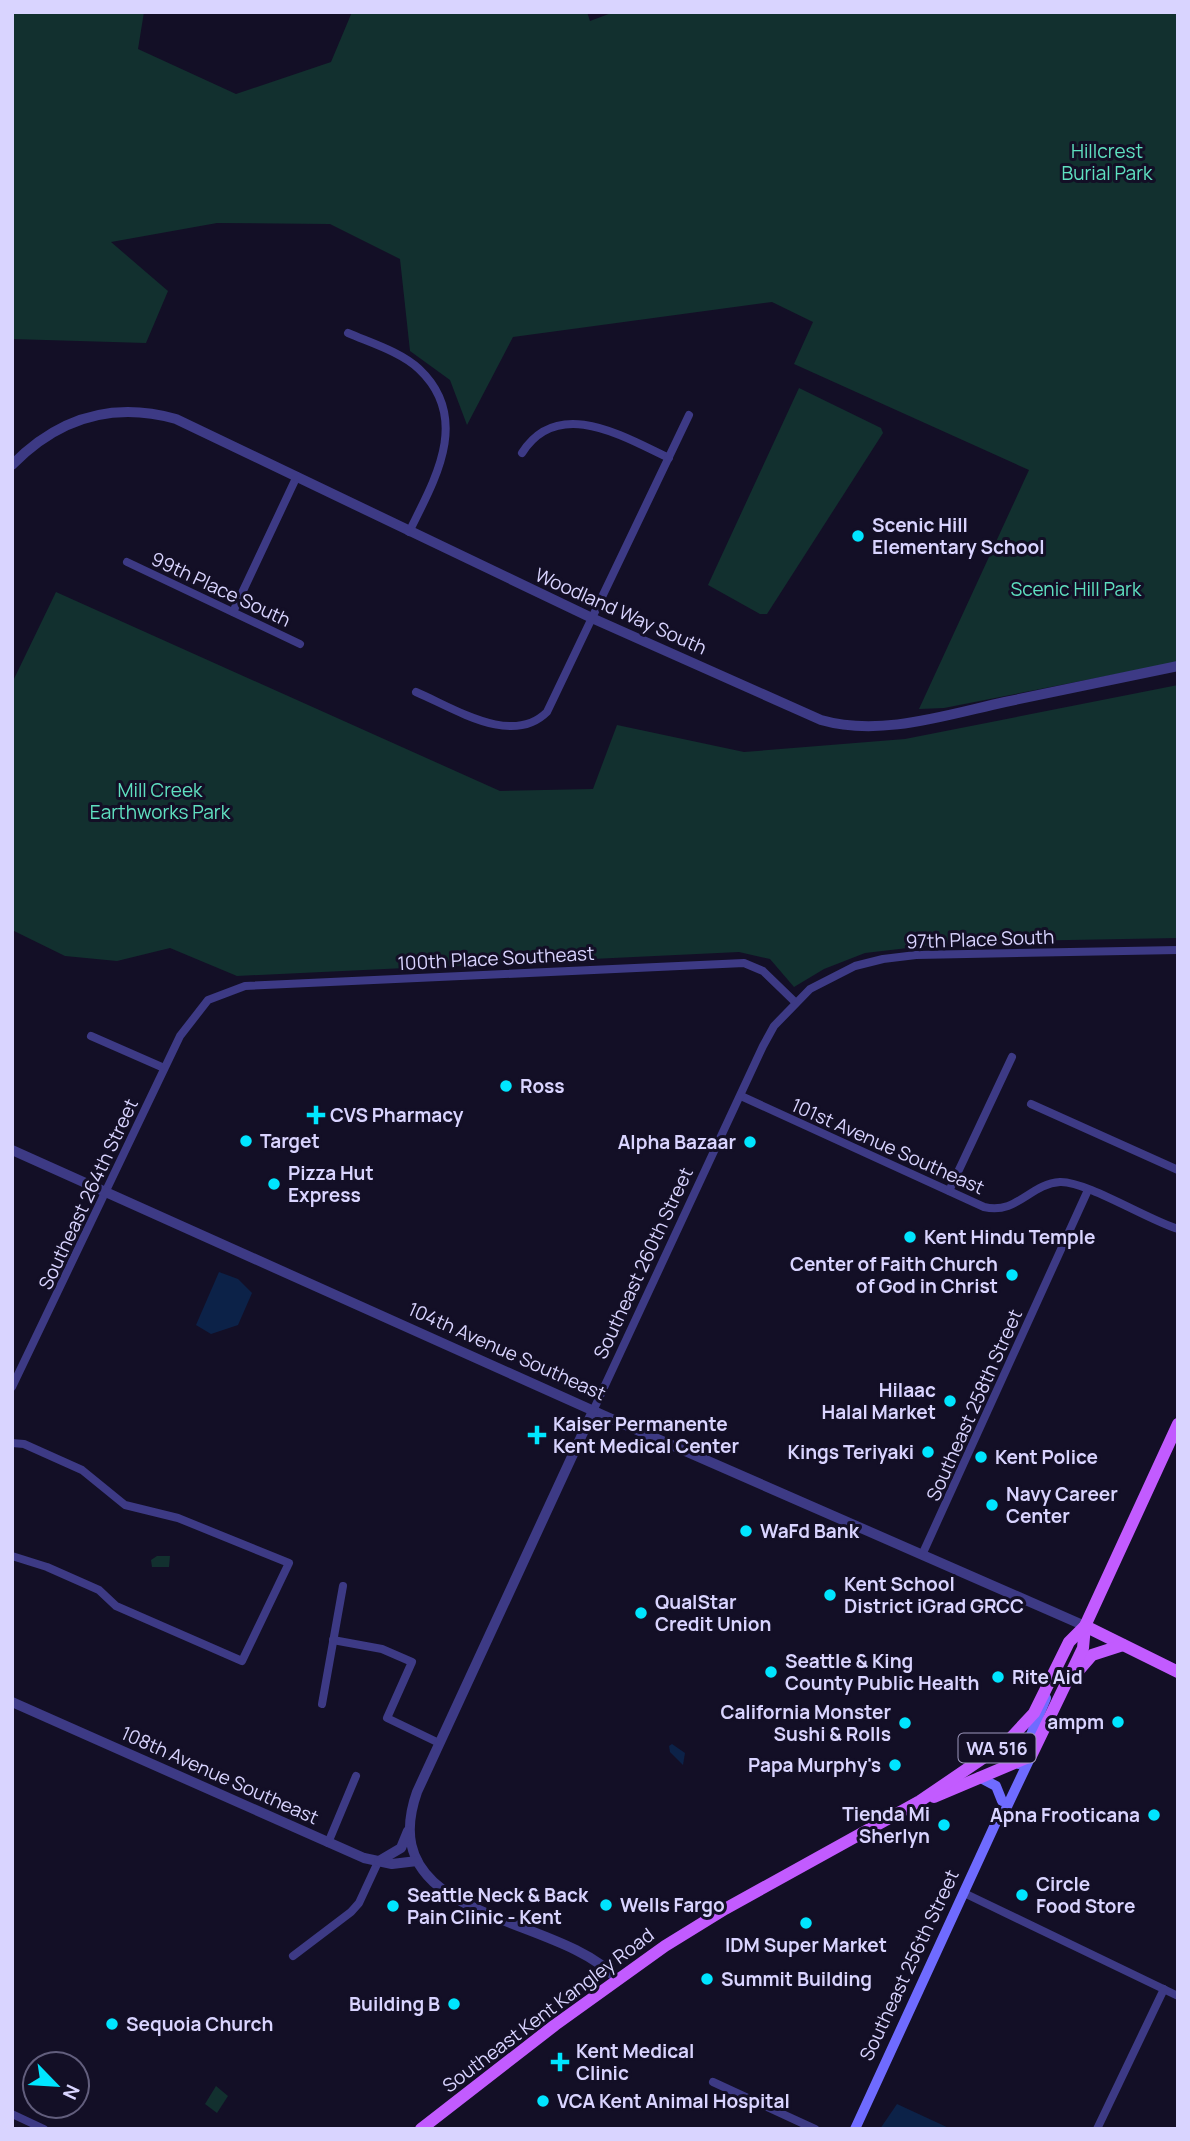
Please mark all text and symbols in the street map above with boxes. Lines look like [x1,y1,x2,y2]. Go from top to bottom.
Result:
park label: Hillcrest Burial Park [1062,138,1153,186]
place label: Scenic Hill Elementary School [872,512,1045,560]
marker: Scenic Hill Elementary School [850,528,866,544]
street label: 99th Place South [147,545,295,633]
street label: Woodland Way South [531,561,711,661]
park label: Scenic Hill Park [1011,576,1142,602]
park label: Mill Creek Earthworks Park [90,777,231,825]
street label: 97th Place South [905,923,1055,955]
street label: 100th Place Southeast [397,940,595,976]
place label: Ross [520,1073,565,1099]
marker: Ross [498,1078,514,1094]
street label: 101st Avenue Southeast [787,1092,989,1200]
street label: Southeast 264th Street [32,1094,144,1294]
place label: CVS Pharmacy [330,1102,464,1128]
marker: CVS Pharmacy [308,1107,324,1123]
place label: Target [260,1128,320,1154]
place label: Alpha Bazaar [618,1129,736,1155]
marker: Target [238,1133,254,1149]
marker: Alpha Bazaar [742,1134,758,1150]
place label: Pizza Hut Express [288,1160,374,1208]
street label: Southeast 260th Street [587,1163,699,1363]
marker: Pizza Hut Express [266,1176,282,1192]
place label: Kent Hindu Temple [924,1224,1095,1250]
marker: Kent Hindu Temple [902,1229,918,1245]
place label: Center of Faith Church of God in Christ [790,1251,998,1299]
marker: Center of Faith Church of God in Christ [1004,1267,1020,1283]
street label: 104th Avenue Southeast [404,1296,610,1406]
street label: Southeast 258th Street [920,1305,1028,1505]
place label: Hilaac Halal Market [821,1377,936,1425]
marker: Hilaac Halal Market [942,1393,958,1409]
place label: Kaiser Permanente Kent Medical Center [553,1411,739,1459]
marker: Kaiser Permanente Kent Medical Center [527,1425,547,1445]
place label: Kings Teriyaki [788,1439,914,1465]
marker: Kings Teriyaki [920,1444,936,1460]
place label: Kent Police [995,1444,1098,1470]
marker: Kent Police [973,1449,989,1465]
place label: Navy Career Center [1006,1481,1118,1529]
marker: Navy Career Center [984,1497,1000,1513]
place label: WaFd Bank [760,1518,860,1544]
marker: WaFd Bank [738,1523,754,1539]
place label: Kent School District iGrad GRCC [844,1571,1024,1619]
marker: Kent School District iGrad GRCC [822,1587,838,1603]
place label: QualStar Credit Union [655,1589,771,1637]
marker: QualStar Credit Union [633,1605,649,1621]
place label: Seattle & King County Public Health [785,1648,979,1696]
marker: Seattle & King County Public Health [763,1664,779,1680]
place label: Rite Aid [1012,1664,1083,1690]
marker: Rite Aid [990,1669,1006,1685]
place label: California Monster Sushi & Rolls [720,1699,891,1747]
place label: ampm [1047,1709,1104,1735]
marker: ampm [1110,1714,1126,1730]
marker: California Monster Sushi & Rolls [897,1715,913,1731]
street label: 108th Avenue Southeast [117,1720,323,1830]
road number: WA 516 [958,1734,1036,1763]
place label: Papa Murphy's [748,1752,881,1778]
marker: Papa Murphy's [887,1757,903,1773]
place label: Tienda Mi Sherlyn [842,1801,930,1849]
place label: Apna Frooticana [990,1802,1140,1828]
marker: Apna Frooticana [1146,1807,1162,1823]
marker: Tienda Mi Sherlyn [936,1817,952,1833]
street label: Southeast 256th Street [853,1865,965,2065]
place label: Circle Food Store [1036,1871,1135,1919]
place label: Seattle Neck & Back Pain Clinic - Kent [407,1882,589,1930]
marker: Circle Food Store [1014,1887,1030,1903]
place label: Wells Fargo [620,1892,725,1918]
marker: Wells Fargo [598,1897,614,1913]
marker: Seattle Neck & Back Pain Clinic - Kent [385,1898,401,1914]
marker: IDM Super Market [798,1915,814,1931]
street label: Southeast Kent Kangley Road [437,1922,659,2098]
place label: IDM Super Market [725,1932,887,1958]
place label: Summit Building [721,1966,872,1992]
marker: Summit Building [699,1971,715,1987]
place label: Building B [349,1991,440,2017]
marker: Building B [446,1996,462,2012]
place label: Sequoia Church [126,2011,273,2037]
marker: Sequoia Church [104,2016,120,2032]
place label: Kent Medical Clinic [576,2038,694,2086]
north arrow [21,2050,91,2120]
marker: Kent Medical Clinic [550,2052,570,2072]
text: N [57,2081,86,2104]
place label: VCA Kent Animal Hospital [557,2088,790,2114]
marker: VCA Kent Animal Hospital [535,2093,551,2109]

